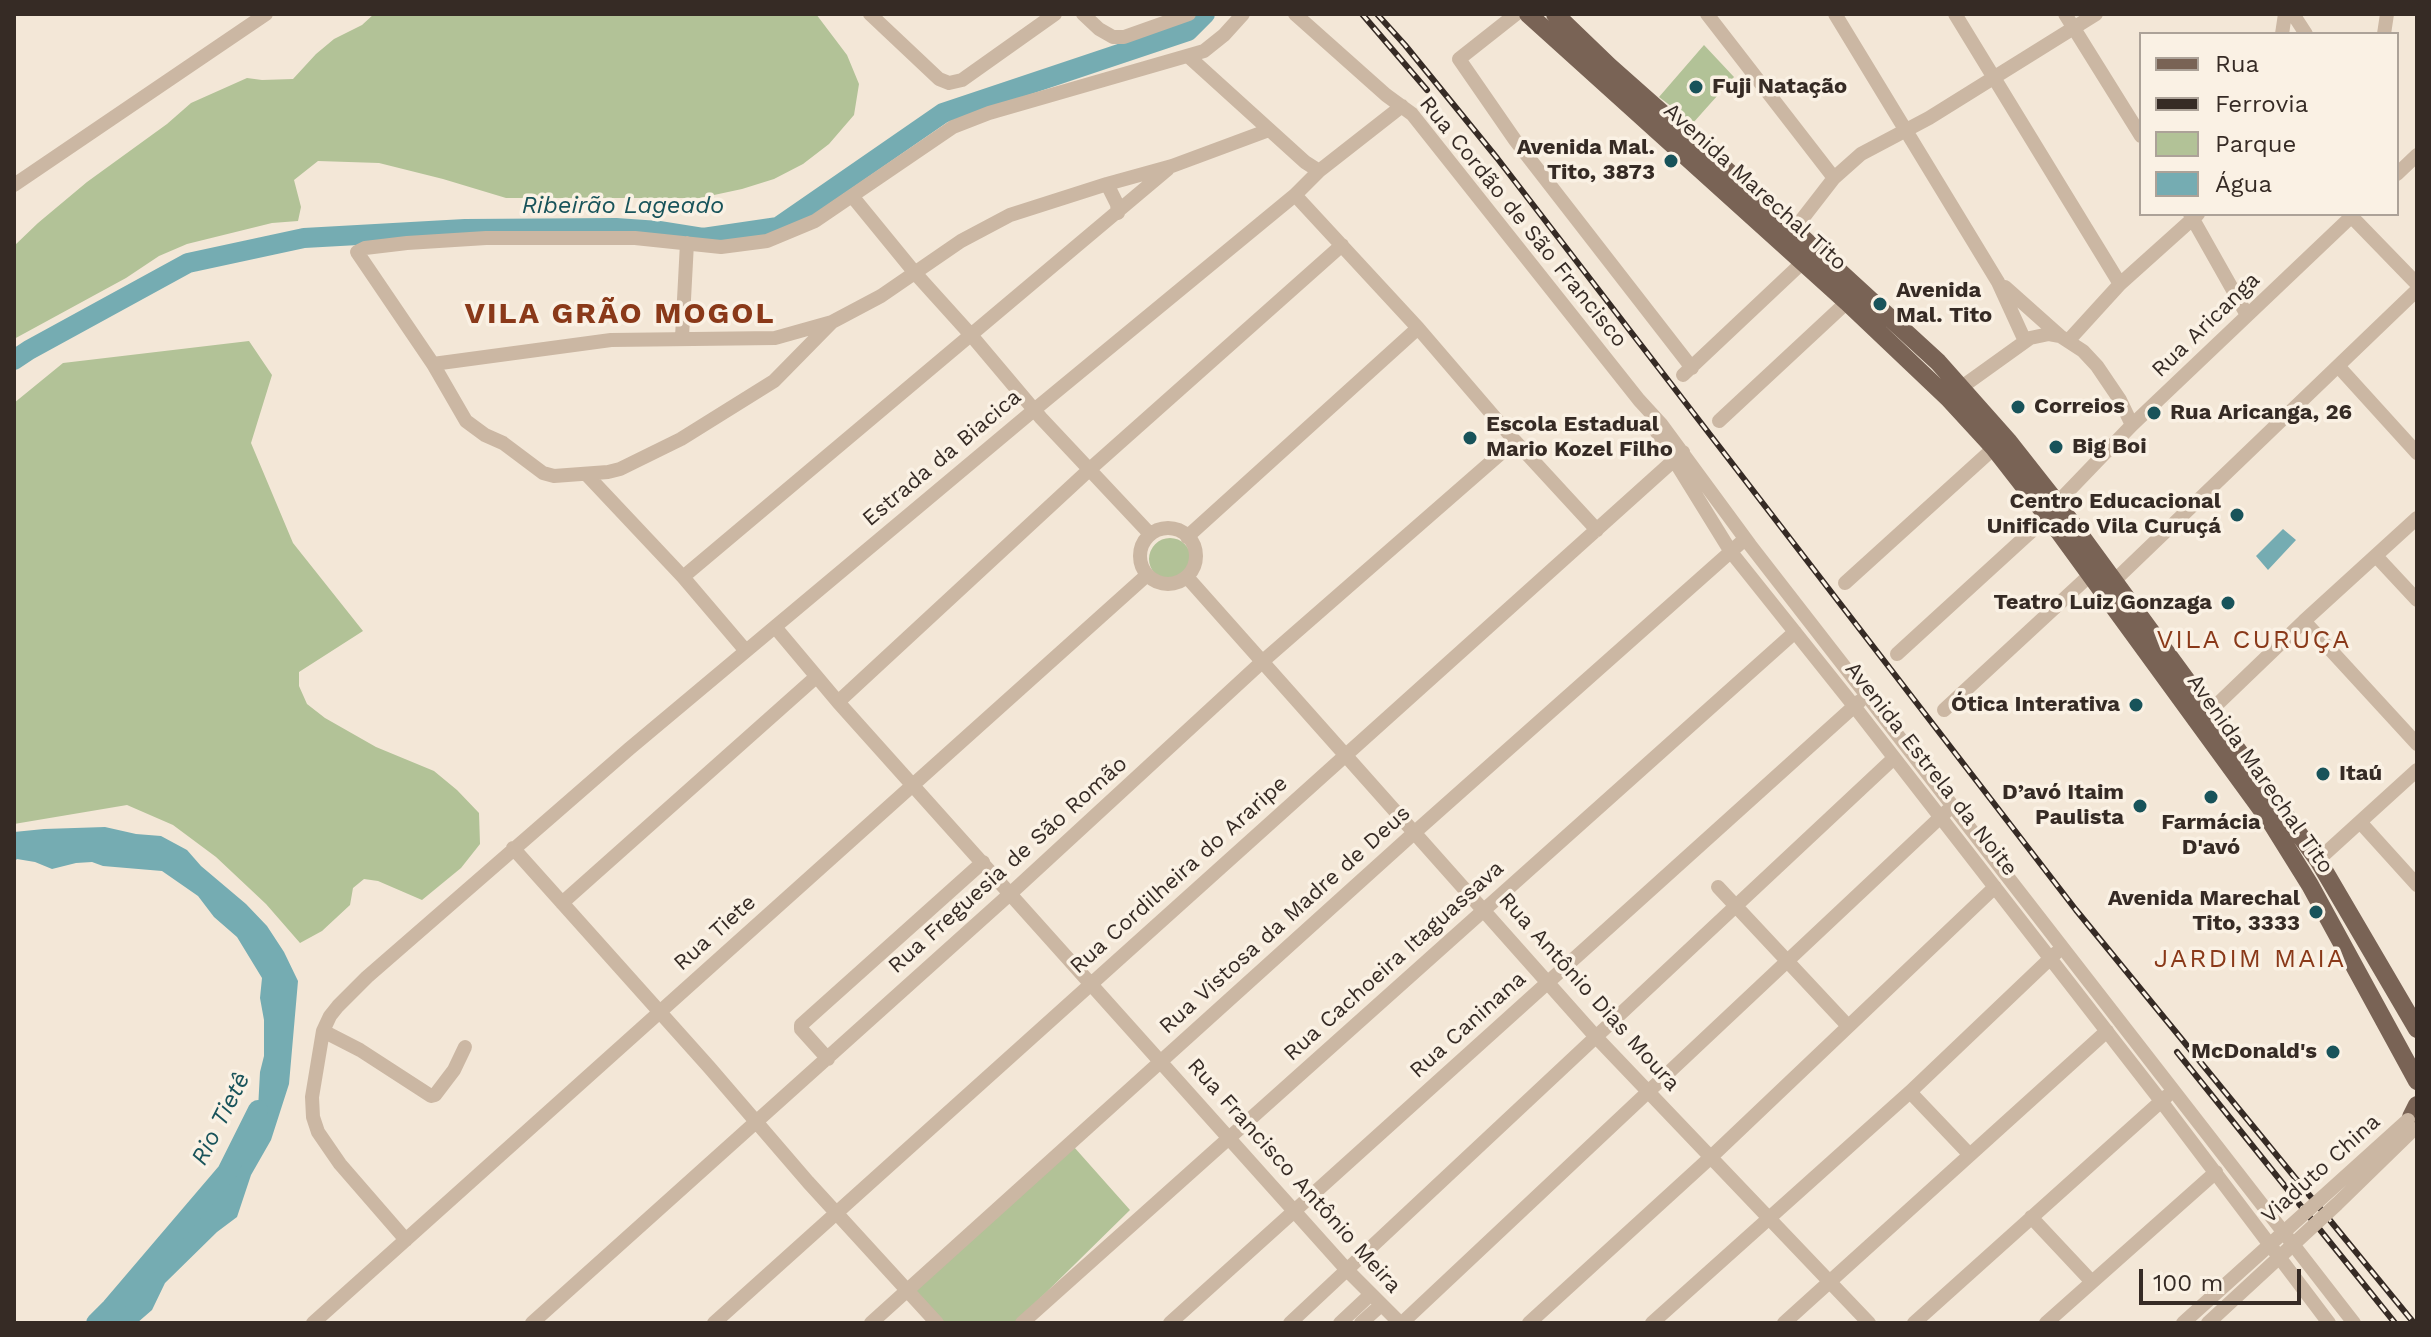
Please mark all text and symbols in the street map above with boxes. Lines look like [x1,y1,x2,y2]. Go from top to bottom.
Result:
legend [2139,32,2399,216]
text: Rua [2215,50,2259,78]
place label: Fuji Natação [1712,74,1847,100]
marker: Fuji Natação [1687,78,1705,96]
text: Ferrovia [2215,90,2308,118]
street label: Rua Cordão de São Francisco [1414,91,1632,353]
street label: Avenida Marechal Tito [1658,98,1852,276]
text: Parque [2215,130,2296,158]
place label: Avenida Mal. Tito, 3873 [1517,135,1655,186]
marker: Avenida Mal. Tito, 3873 [1662,152,1680,170]
text: Água [2215,170,2272,198]
water label: Ribeirão Lageado [522,192,724,220]
street label: Rua Aricanga [2147,267,2265,383]
place label: Avenida Mal. Tito [1896,278,1992,330]
marker: Avenida Mal. Tito [1871,295,1889,313]
district label: VILA GRÃO MOGOL [465,296,775,332]
street label: Estrada da Biacica [857,384,1027,532]
place label: Correios [2034,394,2125,420]
marker: Correios [2009,398,2027,416]
place label: Rua Aricanga, 26 [2170,400,2352,426]
marker: Rua Aricanga, 26 [2145,404,2163,422]
place label: Escola Estadual Mario Kozel Filho [1486,412,1673,464]
marker: Escola Estadual Mario Kozel Filho [1461,429,1479,447]
place label: Big Boi [2072,434,2147,460]
marker: Big Boi [2047,438,2065,456]
place label: Centro Educacional Unificado Vila Curuçá [1987,489,2221,540]
marker: Centro Educacional Unificado Vila Curuçá [2228,506,2246,524]
place label: Teatro Luiz Gonzaga [1993,590,2212,616]
marker: Teatro Luiz Gonzaga [2219,594,2237,612]
district label: VILA CURUÇA [2156,624,2352,656]
street label: Avenida Estrela da Noite [1839,657,2023,881]
street label: Avenida Marechal Tito [2181,669,2339,879]
place label: Ótica Interativa [1951,692,2120,718]
marker: Ótica Interativa [2127,696,2145,714]
street label: Rua Freguesia de São Romão [883,751,1133,979]
place label: Itaú [2339,761,2382,787]
marker: Itaú [2314,765,2332,783]
street label: Rua Cordilheira do Araripe [1065,770,1293,980]
place label: D’avó Itaim Paulista [2002,780,2124,832]
marker: Farmácia D'avó [2202,788,2220,806]
marker: D’avó Itaim Paulista [2131,797,2149,815]
street label: Rua Vistosa da Madre de Deus [1154,800,1416,1040]
place label: Farmácia D'avó [2161,810,2261,862]
street label: Rua Cachoeira Itaguassava [1279,855,1509,1067]
place label: Avenida Marechal Tito, 3333 [2108,886,2300,938]
street label: Rua Antônio Dias Moura [1493,887,1685,1097]
street label: Rua Tiete [669,889,761,977]
marker: Avenida Marechal Tito, 3333 [2307,903,2325,921]
district label: JARDIM MAIA [2154,943,2346,975]
street label: Rua Caninana [1405,966,1531,1084]
place label: McDonald's [2191,1039,2317,1065]
marker: McDonald's [2324,1043,2342,1061]
street label: Rua Francisco Antônio Meira [1182,1053,1406,1299]
water label: Rio Tietê [185,1068,257,1170]
street label: Viaduto China [2256,1109,2386,1229]
scale bar [2143,1253,2305,1303]
text: 100 m [2153,1269,2223,1297]

